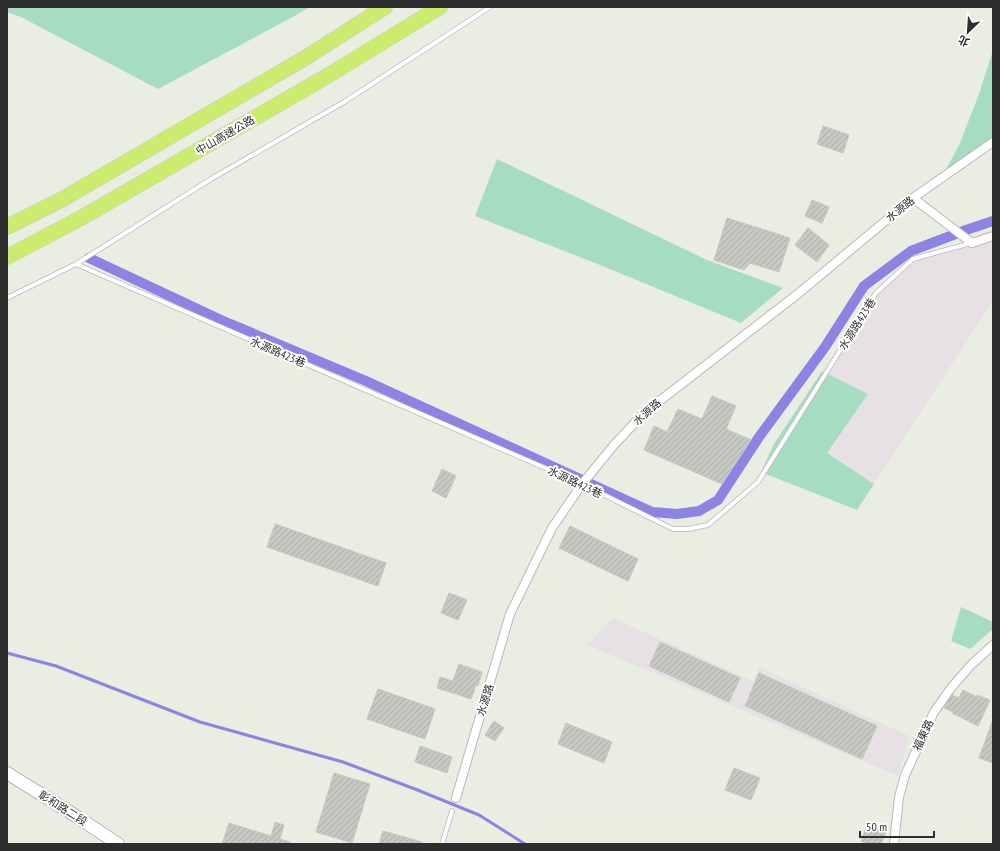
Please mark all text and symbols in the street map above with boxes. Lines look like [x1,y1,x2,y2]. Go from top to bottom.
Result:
north arrow [948,12,988,52]
text: 北 [956,32,972,50]
street label: 中山高速公路 [193,112,257,158]
street label: 水源路 [883,193,917,225]
street label: 水源路423巷 [835,295,879,353]
street label: 水源路423巷 [248,334,308,370]
street label: 水源路 [630,396,664,428]
street label: 水源路423巷 [545,463,605,501]
street label: 水源路 [473,682,497,718]
street label: 福東路 [910,717,936,753]
street label: 彰和路二段 [36,787,90,829]
scale bar [860,813,934,839]
text: 50 m [866,819,887,834]

